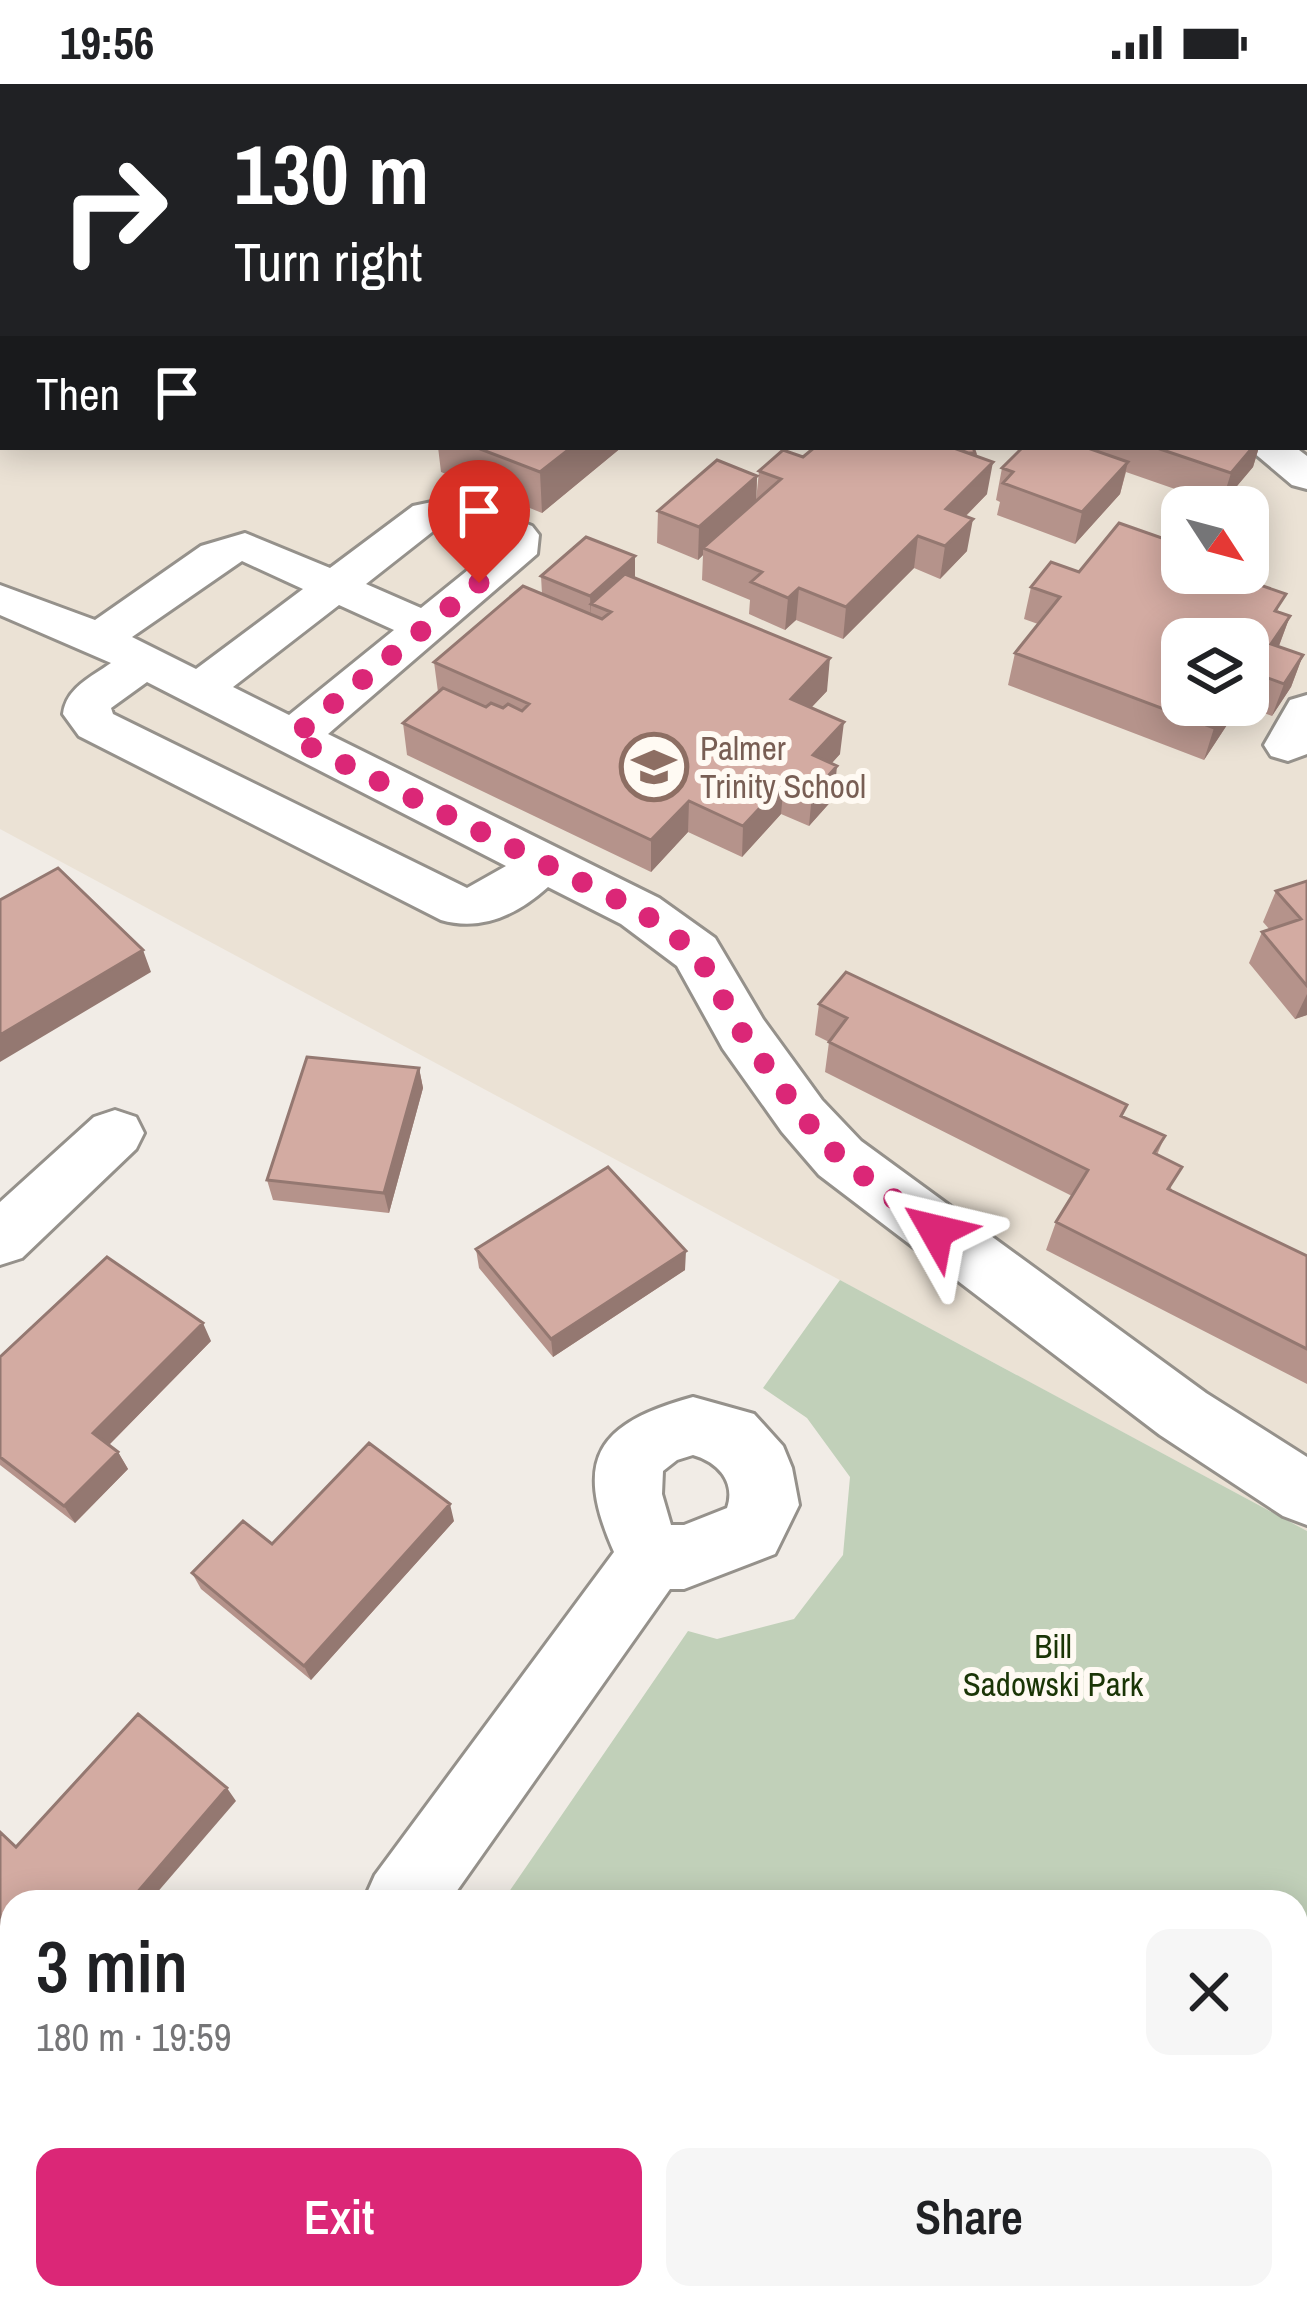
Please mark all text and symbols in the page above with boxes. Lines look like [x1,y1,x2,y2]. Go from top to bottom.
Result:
text: 19:56 [60,12,154,73]
text: 130 m [234,117,429,230]
icon: right [36,132,192,288]
text: Turn right [234,225,422,298]
icon: arrive [144,360,210,426]
text: Then [36,363,120,424]
pin [428,460,530,583]
icon: arrive [446,478,512,544]
north arrow [1161,486,1269,594]
map controls [1161,486,1269,726]
button: layers [1161,618,1269,726]
place label: Palmer Trinity School [700,726,866,808]
school or university icon: Palmer Trinity School [619,732,689,802]
position arrow [873,1168,999,1294]
park label: Bill Sadowski Park [963,1624,1144,1706]
text: 3 min [36,1917,188,2014]
button: close [1146,1929,1272,2055]
text: 180 m · 19:59 [36,2011,232,2063]
button: Exit [36,2148,642,2286]
button: Share [666,2148,1272,2286]

